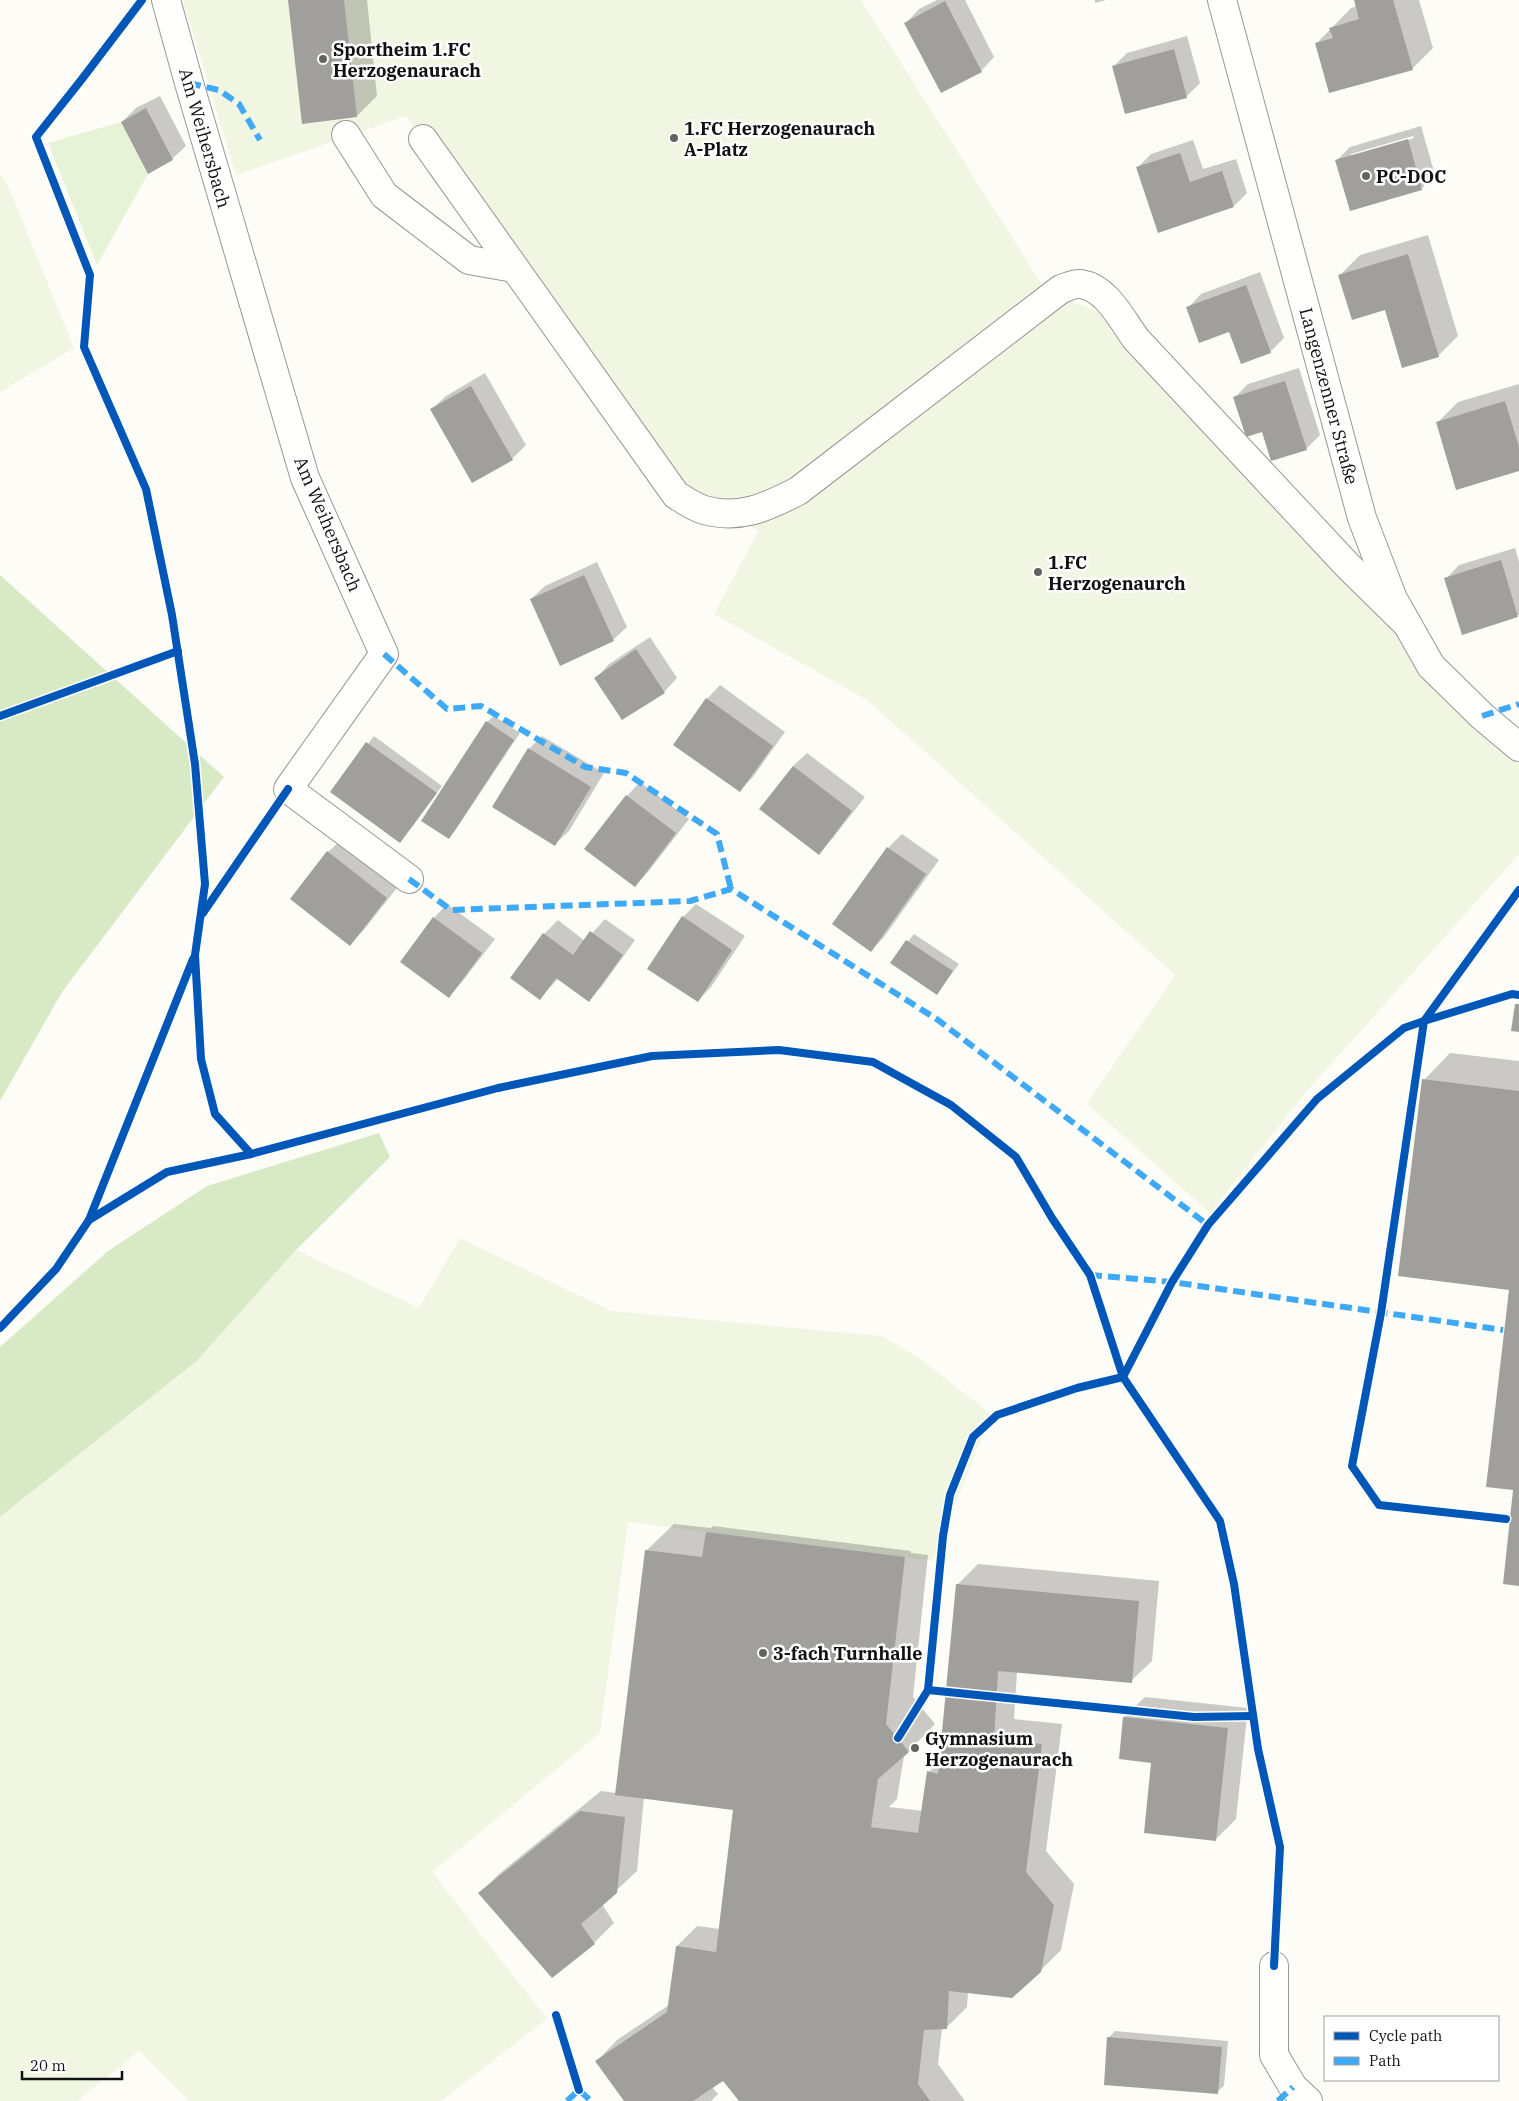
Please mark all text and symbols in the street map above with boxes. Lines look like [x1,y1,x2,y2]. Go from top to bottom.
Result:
place label: Sportheim 1.FC Herzogenaurach [333,38,481,82]
marker: Sportheim 1.FC Herzogenaurach [317,53,329,65]
street label: Am Weihersbach [174,65,236,211]
place label: 1.FC Herzogenaurach A-Platz [684,117,875,161]
marker: 1.FC Herzogenaurach A-Platz [668,132,680,144]
place label: PC-DOC [1376,165,1446,188]
marker: PC-DOC [1360,170,1372,182]
street label: Langenzenner Straße [1294,305,1364,487]
street label: Am Weihersbach [289,453,367,595]
place label: 1.FC Herzogenaurch [1048,551,1186,595]
marker: 1.FC Herzogenaurch [1032,566,1044,578]
place label: 3-fach Turnhalle [773,1642,922,1665]
marker: 3-fach Turnhalle [757,1647,769,1659]
place label: Gymnasium Herzogenaurach [925,1727,1073,1771]
marker: Gymnasium Herzogenaurach [909,1742,921,1754]
legend [1324,2016,1499,2081]
text: Cycle path [1369,2026,1442,2045]
scale bar [22,2048,122,2080]
text: Path [1369,2051,1401,2070]
text: 20 m [30,2056,66,2075]

